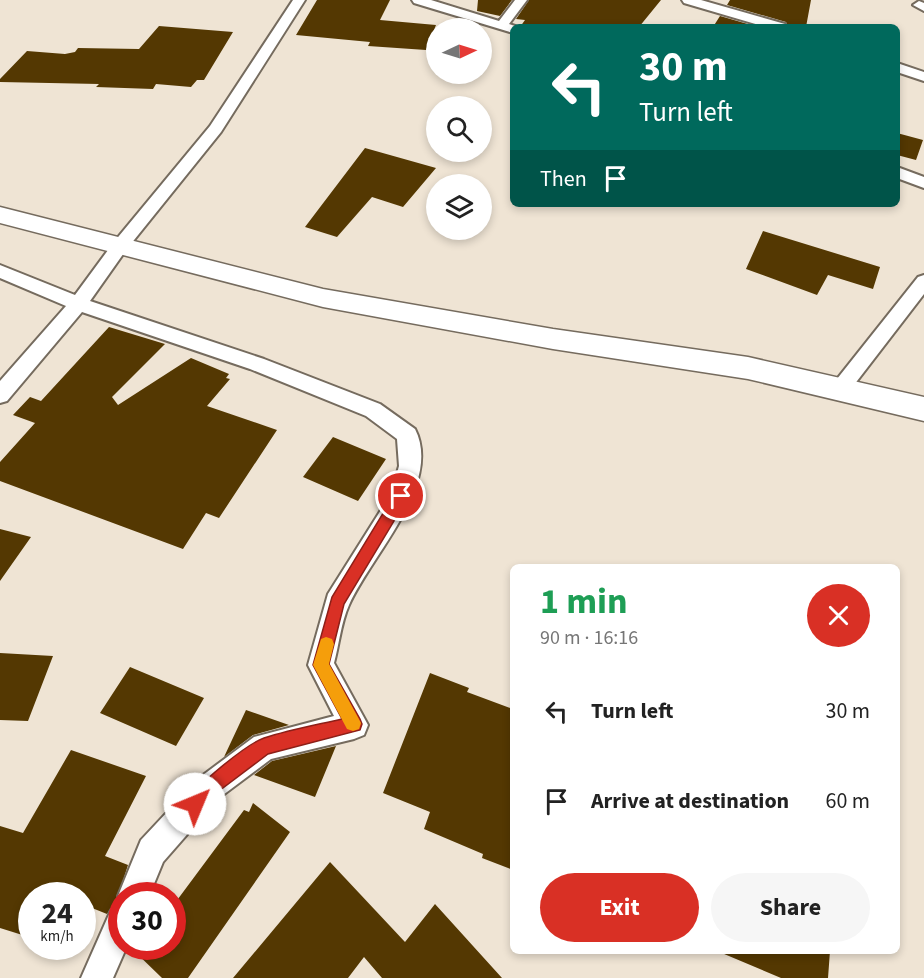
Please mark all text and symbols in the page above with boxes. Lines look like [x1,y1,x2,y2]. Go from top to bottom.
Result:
north arrow [426,18,492,84]
map controls [426,18,492,240]
text: 30 m [639,37,728,97]
icon: left [540,48,618,126]
text: Turn left [639,93,733,132]
button: search [426,96,492,162]
icon: arrive [599,162,632,195]
text: Then [540,163,587,195]
button: layers [426,174,492,240]
pin [375,470,426,521]
icon: arrive [384,479,417,512]
text: 1 min [540,576,628,627]
button: close [807,584,870,647]
text: 90 m · 16:16 [540,624,638,652]
icon: left [540,695,573,728]
text: Turn left [591,695,673,727]
text: 30 m [825,695,870,727]
position arrow [163,772,227,836]
icon: arrive [540,785,573,818]
text: Arrive at destination [591,785,789,817]
text: 60 m [825,785,870,817]
button: Exit [540,873,699,942]
button: Share [711,873,870,942]
speed limit sign: 30 [108,882,186,960]
text: 24 [41,892,73,935]
text: km/h [40,926,74,947]

